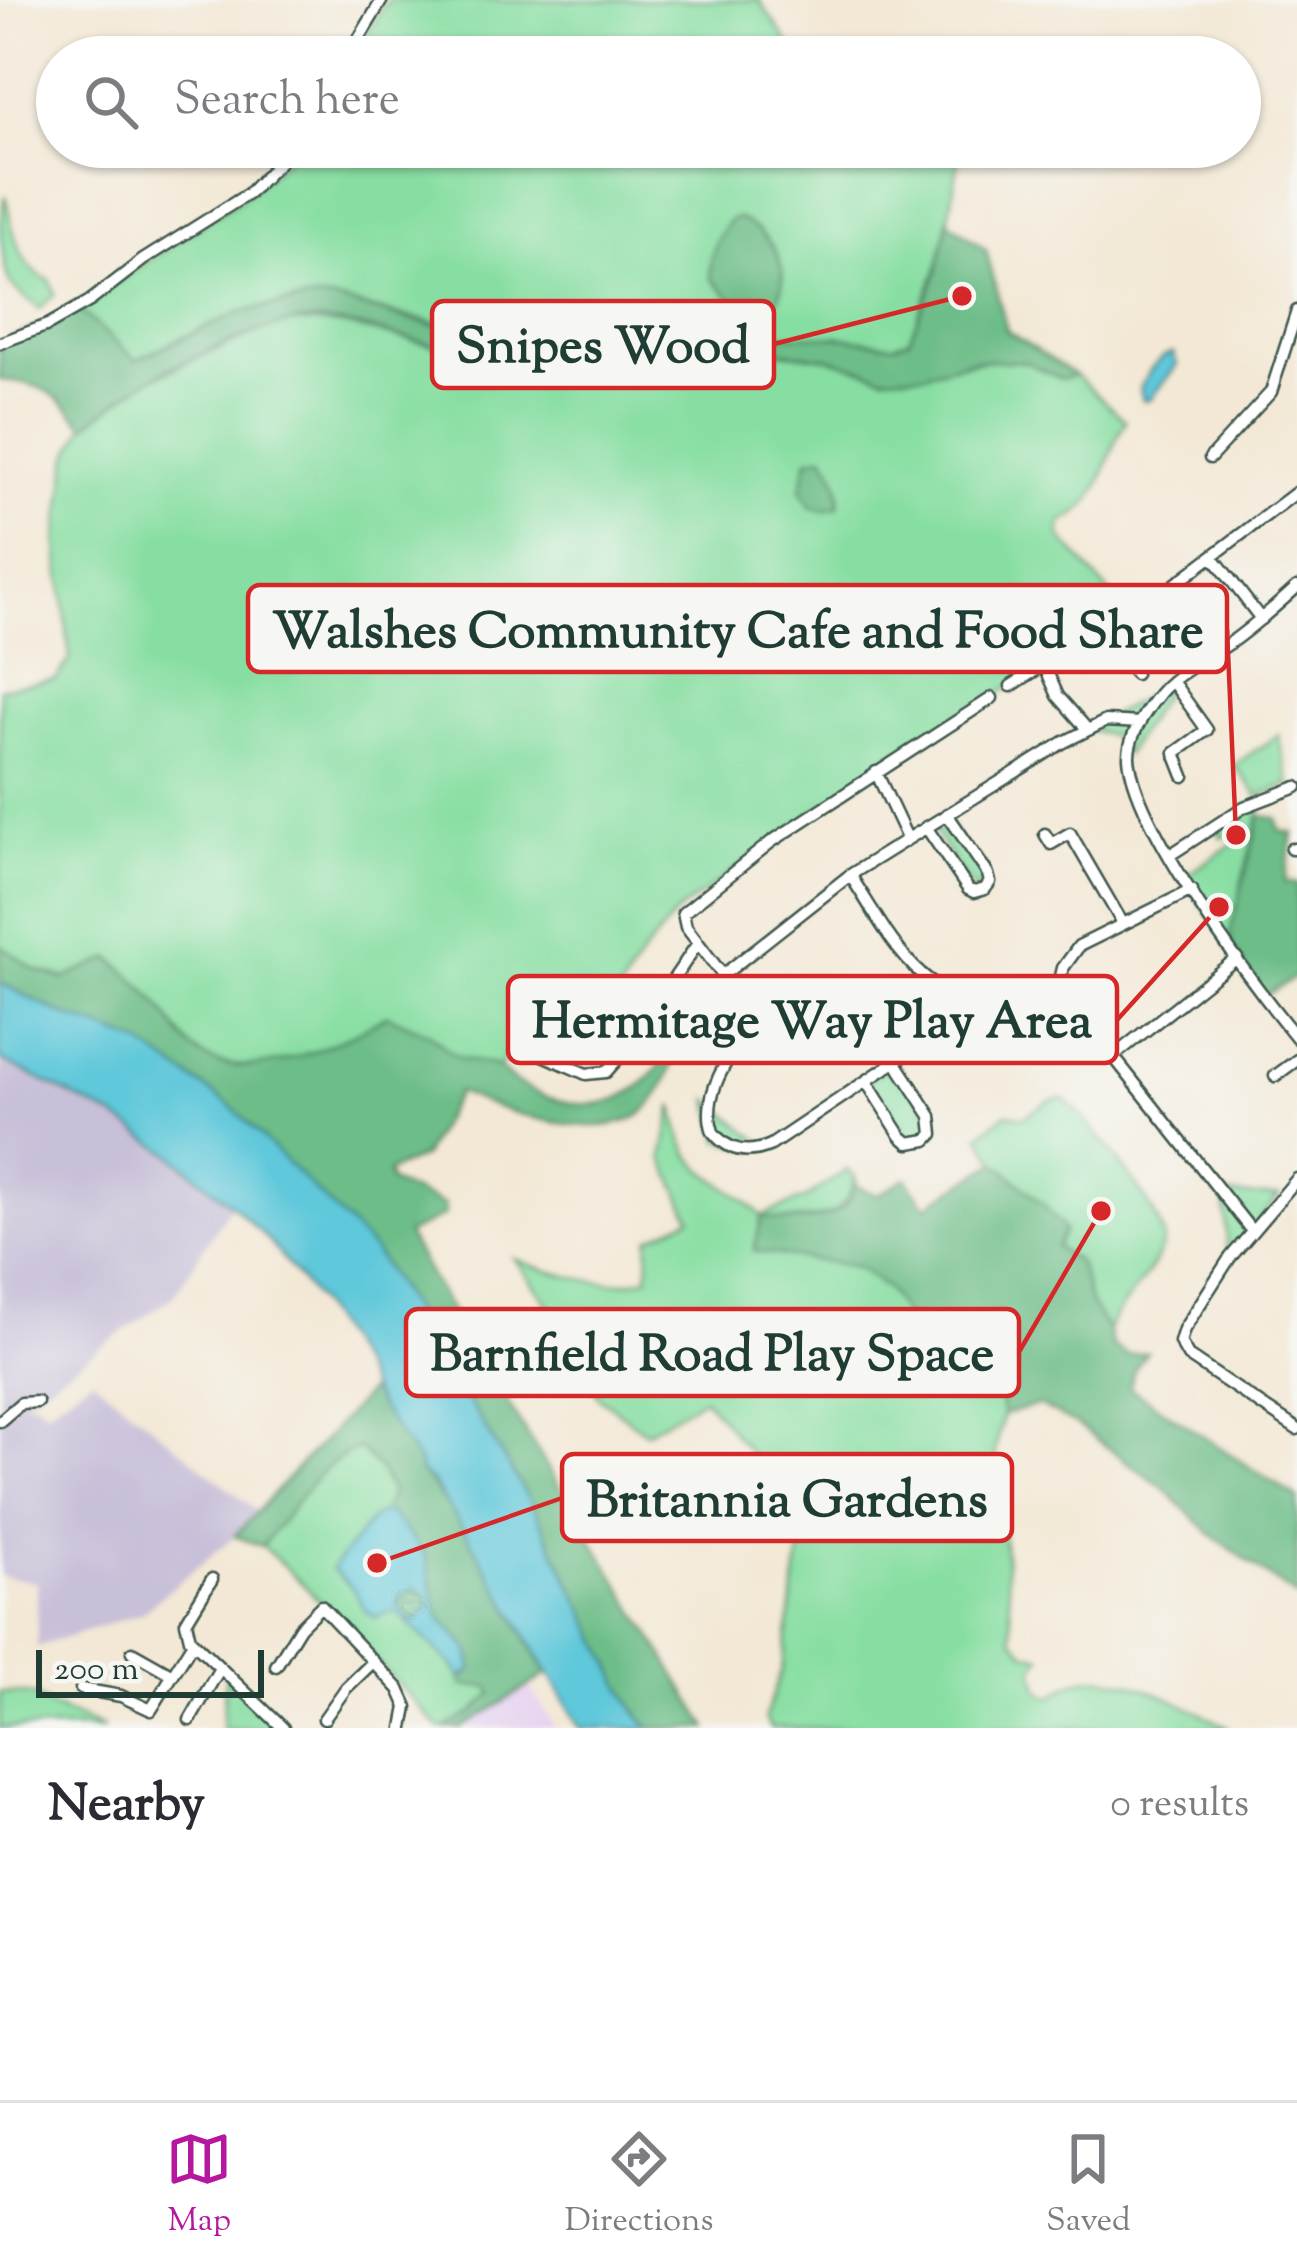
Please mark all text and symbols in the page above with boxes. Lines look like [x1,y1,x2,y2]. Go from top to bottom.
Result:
search box [36,36,1261,168]
icon: search [78,69,144,135]
text: Search here [174,70,400,135]
callout: Snipes Wood [432,301,774,388]
text: Snipes Wood [456,313,750,386]
callout: Walshes Community Cafe and Food Share [248,585,1227,672]
text: Walshes Community Cafe and Food Share [272,598,1204,671]
callout: Hermitage Way Play Area [508,976,1117,1063]
text: Hermitage Way Play Area [532,988,1093,1061]
callout: Barnfield Road Play Space [406,1309,1019,1396]
text: Barnfield Road Play Space [430,1321,994,1394]
callout: Britannia Gardens [562,1454,1012,1541]
text: Britannia Gardens [586,1467,988,1540]
scale bar [36,1644,264,1697]
text: 200 m [54,1647,139,1695]
text: Nearby [48,1770,205,1843]
text: 0 results [1110,1778,1249,1834]
tab: Map [166,2126,232,2246]
tab: Directions [565,2126,714,2246]
tab: Saved [1046,2126,1131,2246]

